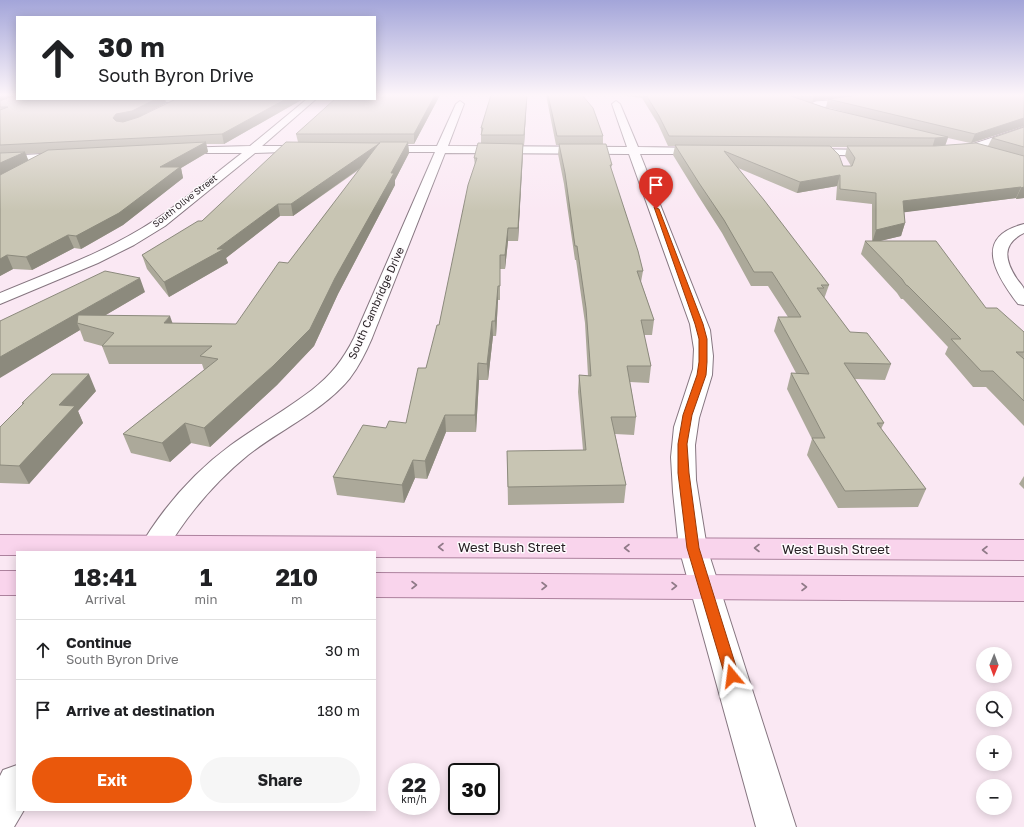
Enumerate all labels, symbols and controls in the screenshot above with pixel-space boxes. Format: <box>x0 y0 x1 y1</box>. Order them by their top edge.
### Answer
text: 30 m <box>98 30 165 63</box>
icon: ahead <box>32 32 84 84</box>
text: South Byron Drive <box>98 64 254 86</box>
pin <box>639 168 673 209</box>
street label: South Olive Street <box>150 172 219 229</box>
icon: arrive <box>645 174 667 196</box>
street label: South Cambridge Drive <box>345 245 406 361</box>
street label: West Bush Street <box>458 539 566 555</box>
street label: West Bush Street <box>782 541 890 557</box>
one-way arrow <box>438 543 444 551</box>
one-way arrow <box>624 544 630 552</box>
one-way arrow <box>754 544 760 552</box>
one-way arrow <box>982 546 988 554</box>
text: 18:41 <box>74 562 137 591</box>
text: 1 <box>200 562 212 591</box>
text: 210 <box>275 562 318 591</box>
one-way arrow <box>411 581 417 589</box>
one-way arrow <box>541 582 547 590</box>
one-way arrow <box>671 582 677 590</box>
one-way arrow <box>801 583 807 591</box>
text: Arrival <box>85 591 126 607</box>
text: min <box>195 591 218 607</box>
text: m <box>291 591 303 607</box>
text: Continue <box>66 633 132 651</box>
icon: ahead <box>32 639 54 661</box>
text: 30 m <box>325 641 360 659</box>
north arrow <box>976 647 1012 683</box>
map controls <box>976 647 1012 815</box>
text: South Byron Drive <box>66 651 179 667</box>
position arrow <box>711 655 753 697</box>
button: search <box>976 691 1012 727</box>
icon: arrive <box>32 699 54 721</box>
text: Arrive at destination <box>66 701 215 719</box>
text: 180 m <box>317 701 360 719</box>
button: + <box>976 735 1012 771</box>
button: Exit <box>32 757 192 803</box>
button: Share <box>200 757 360 803</box>
speed limit sign: 30 <box>448 763 500 815</box>
text: 22 <box>402 772 426 796</box>
button: − <box>976 779 1012 815</box>
text: km/h <box>401 793 427 805</box>

